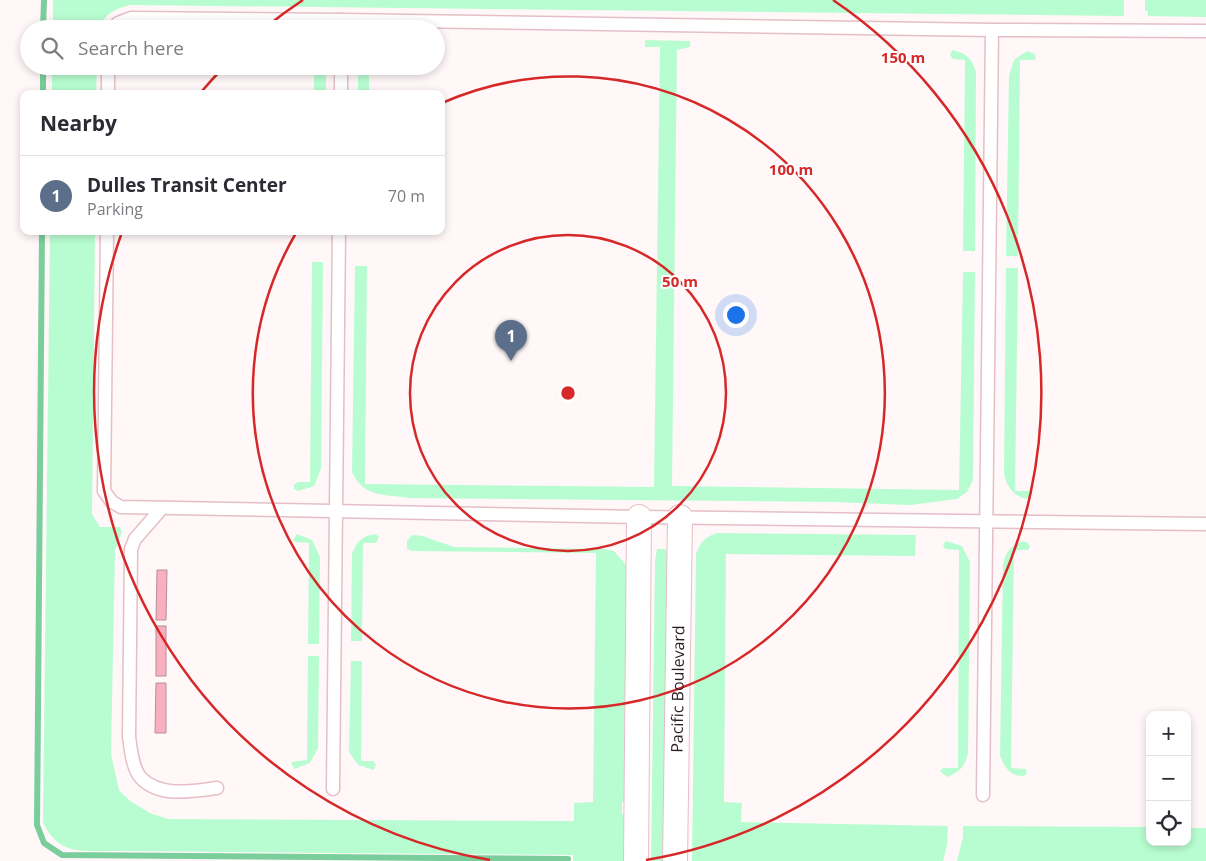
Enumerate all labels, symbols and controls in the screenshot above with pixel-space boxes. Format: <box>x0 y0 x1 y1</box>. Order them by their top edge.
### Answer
search box <box>20 20 445 75</box>
icon: search <box>38 34 66 62</box>
text: Search here <box>78 35 184 61</box>
text: 150 m <box>881 47 925 67</box>
text: Nearby <box>40 109 117 137</box>
text: 100 m <box>769 159 813 179</box>
text: Dulles Transit Center <box>87 172 287 198</box>
text: 1 <box>51 185 61 207</box>
text: 70 m <box>388 185 425 207</box>
text: Parking <box>87 198 143 220</box>
text: 50 m <box>662 271 698 291</box>
your location <box>723 302 749 328</box>
pin: 1 <box>495 320 527 361</box>
centre of rings <box>559 384 577 402</box>
street label: Pacific Boulevard <box>666 625 689 753</box>
map controls <box>1146 711 1191 846</box>
button: + <box>1146 711 1191 756</box>
button: − <box>1146 756 1191 801</box>
button: locate <box>1146 801 1191 846</box>

